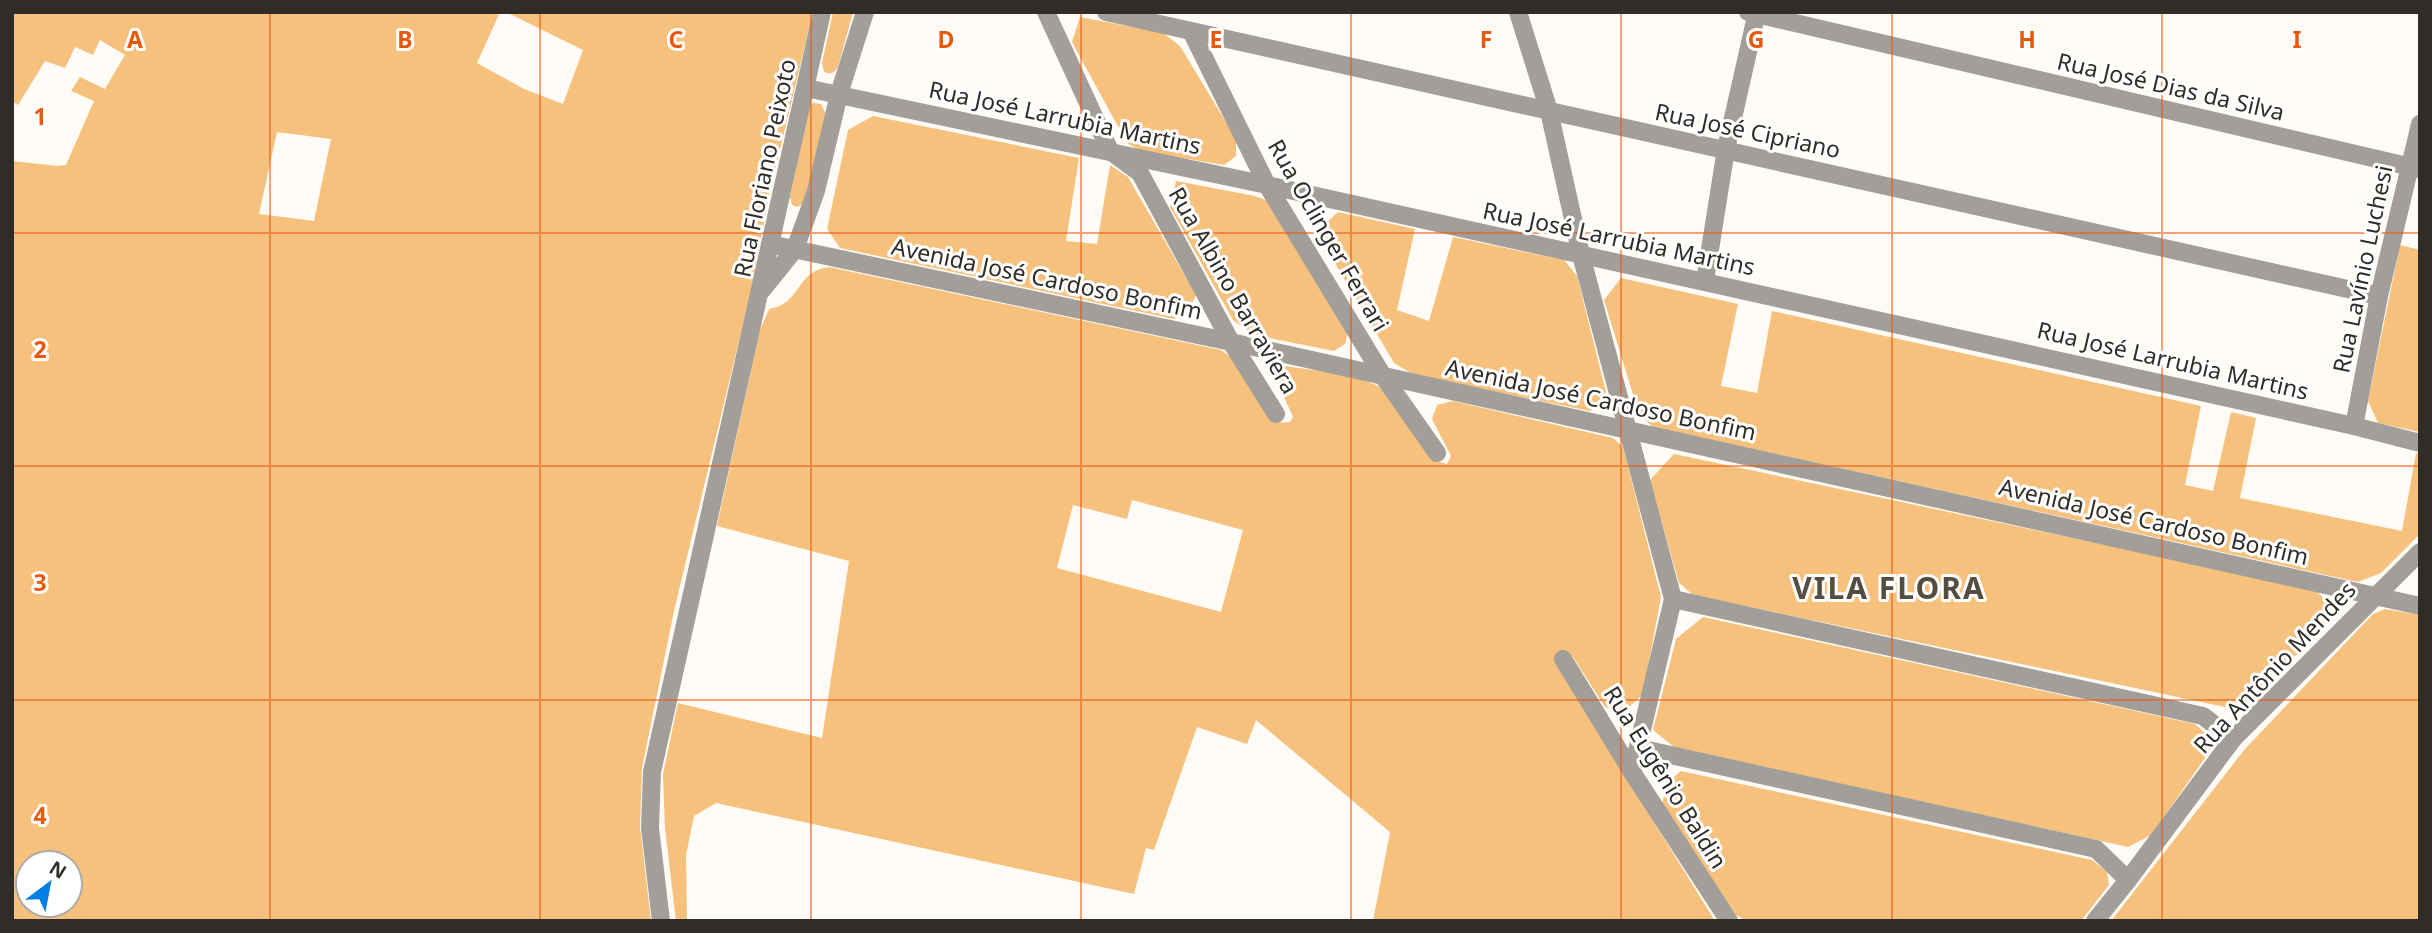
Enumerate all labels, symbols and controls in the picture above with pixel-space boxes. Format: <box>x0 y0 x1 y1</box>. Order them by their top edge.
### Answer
text: A <box>127 23 143 55</box>
text: B <box>397 23 413 55</box>
text: C <box>669 23 684 55</box>
text: D <box>938 23 954 55</box>
text: E <box>1210 23 1222 55</box>
text: F <box>1480 23 1492 55</box>
text: G <box>1748 23 1764 55</box>
text: H <box>2018 23 2036 55</box>
text: I <box>2293 23 2302 55</box>
street label: Rua José Dias da Silva <box>2054 44 2288 128</box>
street label: Rua Floriano Peixoto <box>725 56 803 280</box>
street label: Rua José Larrubia Martins <box>926 73 1204 161</box>
street label: Rua José Cipriano <box>1652 95 1844 165</box>
text: 1 <box>33 100 47 132</box>
street label: Rua Oclinger Ferrari <box>1261 133 1397 337</box>
street label: Rua Lavínio Luchesi <box>2324 162 2400 376</box>
street label: Rua Albino Barraviera <box>1162 181 1306 399</box>
street label: Rua José Larrubia Martins <box>1480 194 1758 282</box>
street label: Avenida José Cardoso Bonfim <box>889 229 1205 327</box>
street label: Rua José Larrubia Martins <box>2034 313 2312 407</box>
text: 2 <box>33 333 47 365</box>
street label: Avenida José Cardoso Bonfim <box>1443 350 1759 448</box>
street label: Avenida José Cardoso Bonfim <box>1996 470 2312 572</box>
text: 3 <box>33 566 47 598</box>
district label: VILA FLORA <box>1792 567 1986 608</box>
street label: Rua Antônio Mendes <box>2186 574 2362 760</box>
street label: Rua Eugênio Baldin <box>1597 680 1735 874</box>
text: 4 <box>33 799 47 831</box>
north arrow <box>14 849 84 919</box>
text: N <box>45 854 71 885</box>

